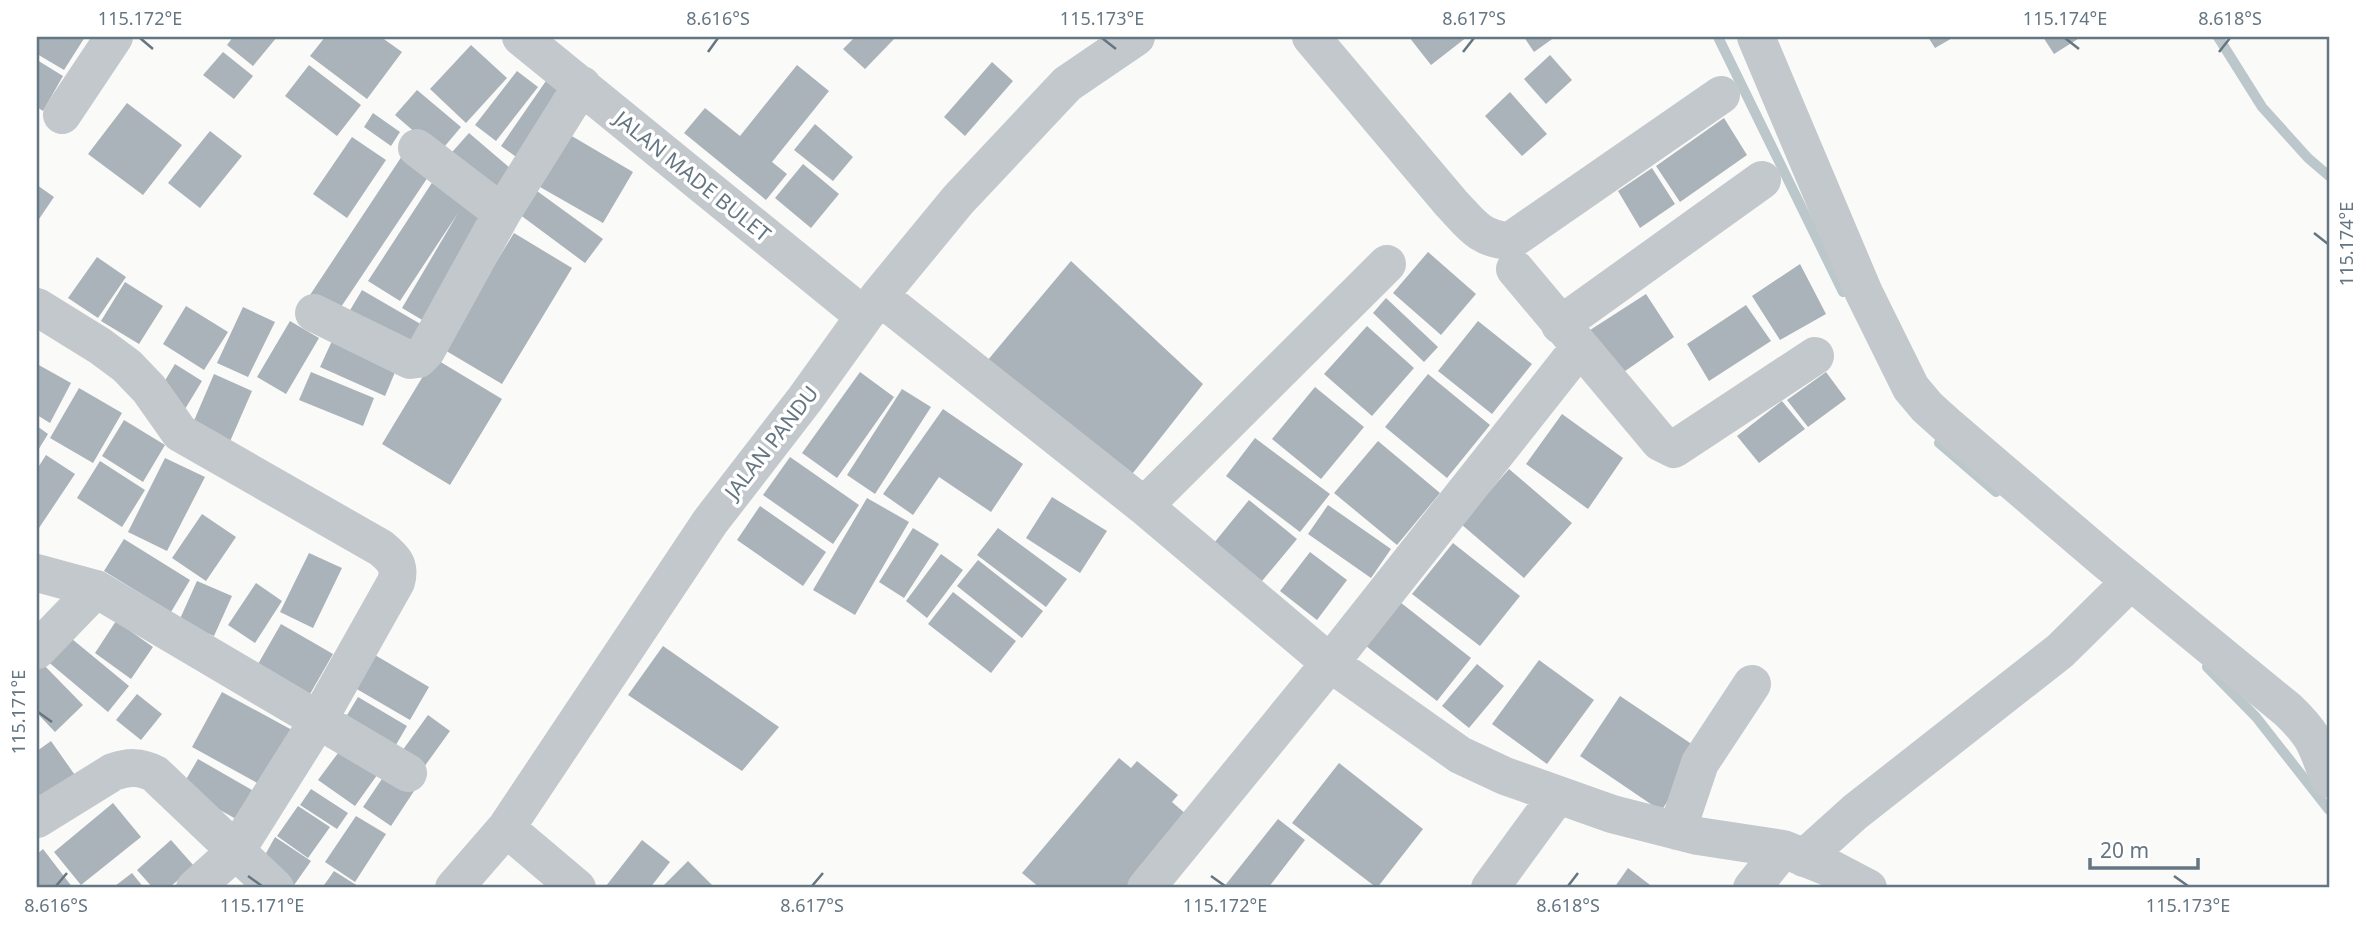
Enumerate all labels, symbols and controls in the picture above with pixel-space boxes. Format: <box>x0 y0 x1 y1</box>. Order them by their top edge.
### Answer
text: 115.172°E <box>98 6 182 30</box>
text: 8.616°S <box>686 6 750 30</box>
text: 115.173°E <box>1060 6 1144 30</box>
text: 8.617°S <box>1442 6 1506 30</box>
text: 115.174°E <box>2023 6 2107 30</box>
text: 8.618°S <box>2198 6 2262 30</box>
street label: JALAN MADE BULET <box>608 103 777 248</box>
text: 115.174°E <box>2334 202 2358 286</box>
street label: JALAN PANDU <box>717 380 824 506</box>
text: 115.171°E <box>6 670 30 754</box>
scale bar <box>2090 827 2198 871</box>
text: 20 m <box>2100 836 2149 864</box>
text: 8.616°S <box>24 893 88 917</box>
text: 115.171°E <box>220 893 304 917</box>
text: 8.617°S <box>780 893 844 917</box>
text: 115.172°E <box>1183 893 1267 917</box>
text: 8.618°S <box>1536 893 1600 917</box>
text: 115.173°E <box>2146 893 2230 917</box>

